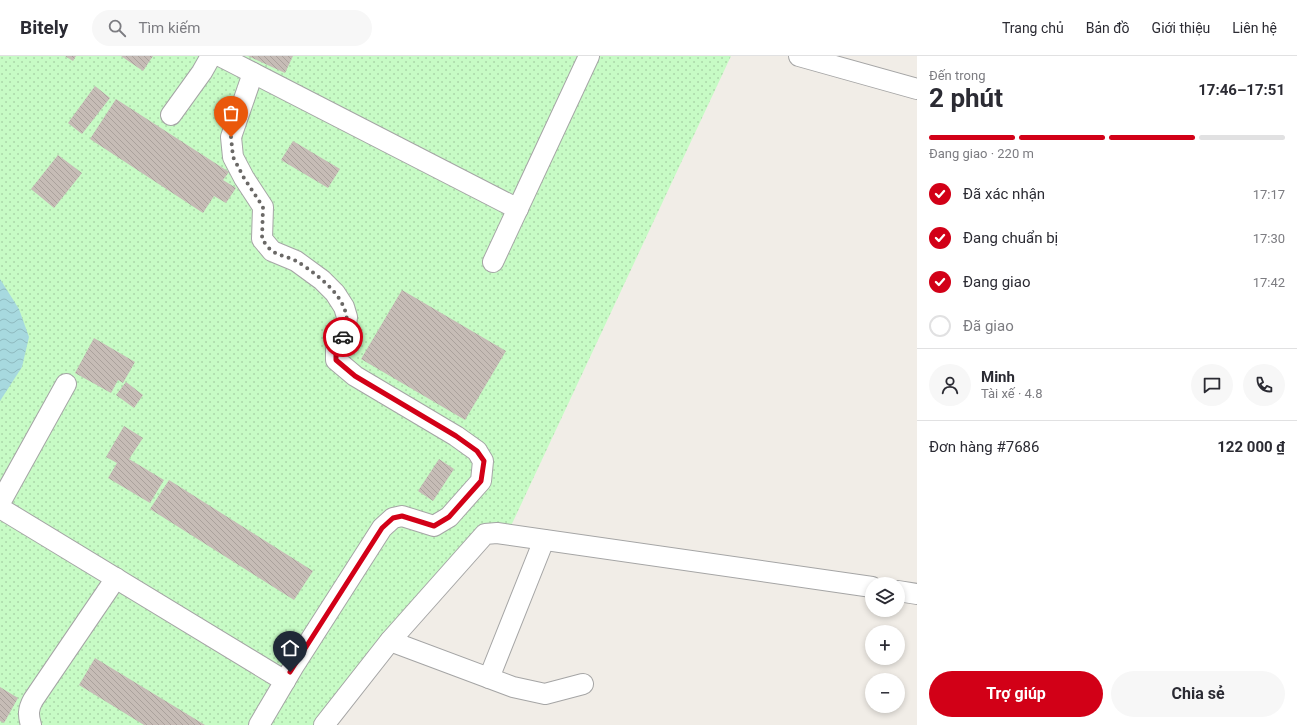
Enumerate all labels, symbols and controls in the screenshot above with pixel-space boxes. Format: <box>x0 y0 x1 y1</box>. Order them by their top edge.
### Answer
search box <box>92 10 372 46</box>
text: Bitely <box>20 16 68 39</box>
icon: search <box>106 17 128 39</box>
text: Tìm kiếm <box>138 19 200 37</box>
text: Trang chủ <box>1002 20 1064 36</box>
text: Bản đồ <box>1086 20 1130 36</box>
text: Giới thiệu <box>1152 20 1210 36</box>
text: Liên hệ <box>1232 20 1277 36</box>
text: Đến trong <box>929 68 985 83</box>
text: 17:46–17:51 <box>1198 81 1285 99</box>
text: 2 phút <box>929 83 1003 113</box>
pin <box>214 96 248 137</box>
icon: bag <box>220 102 242 124</box>
text: Đang giao · 220 m <box>929 146 1034 161</box>
icon: check <box>929 183 951 205</box>
text: Đã xác nhận <box>963 185 1045 203</box>
text: 17:17 <box>1253 187 1285 202</box>
icon: check <box>929 227 951 249</box>
text: Đang chuẩn bị <box>963 229 1058 247</box>
text: 17:30 <box>1253 231 1285 246</box>
icon: check <box>929 271 951 293</box>
text: Đang giao <box>963 273 1030 291</box>
text: 17:42 <box>1253 275 1285 290</box>
courier <box>323 317 363 357</box>
text: Đã giao <box>963 317 1014 335</box>
icon: car <box>332 326 354 348</box>
button: person <box>929 364 971 406</box>
button: chat <box>1191 364 1233 406</box>
button: phone <box>1243 364 1285 406</box>
text: Minh <box>981 368 1015 386</box>
text: Tài xế · 4.8 <box>981 386 1043 401</box>
text: Đơn hàng #7686 <box>929 438 1039 456</box>
text: 122 000 ₫ <box>1217 438 1285 456</box>
map controls <box>865 577 905 713</box>
button: layers <box>865 577 905 617</box>
button: + <box>865 625 905 665</box>
pin <box>273 631 307 672</box>
icon: home <box>279 637 301 659</box>
button: Trợ giúp <box>929 671 1103 717</box>
button: Chia sẻ <box>1111 671 1285 717</box>
button: − <box>865 673 905 713</box>

